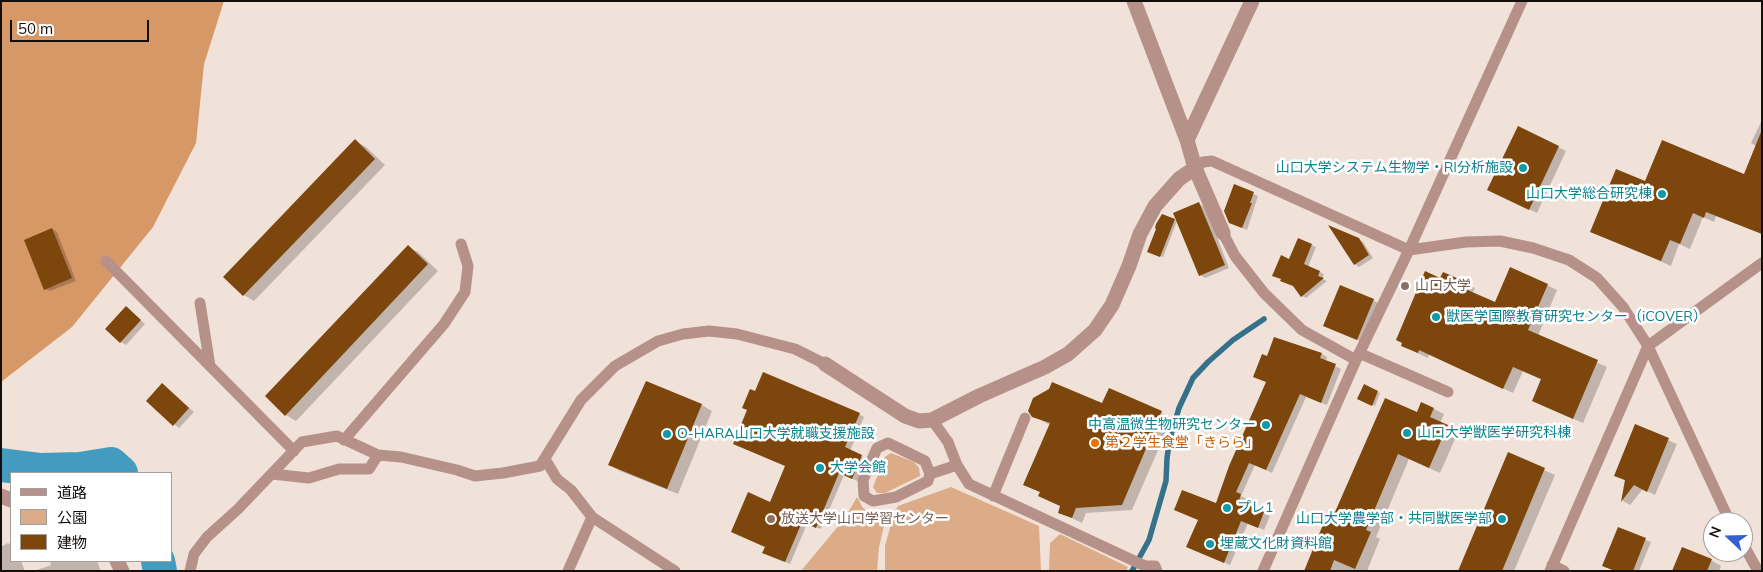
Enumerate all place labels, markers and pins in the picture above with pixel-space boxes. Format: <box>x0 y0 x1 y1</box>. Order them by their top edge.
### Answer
place label: 山口大学システム生物学・RI分析施設 <box>1276 160 1513 176</box>
marker: 山口大学システム生物学・RI分析施設 <box>1517 162 1529 174</box>
place label: 山口大学総合研究棟 <box>1526 186 1652 202</box>
marker: 山口大学総合研究棟 <box>1656 188 1668 200</box>
place label: 山口大学 <box>1415 278 1471 294</box>
marker: 山口大学 <box>1399 280 1411 292</box>
place label: 獣医学国際教育研究センター（iCOVER） <box>1446 309 1707 325</box>
marker: 獣医学国際教育研究センター（iCOVER） <box>1430 311 1442 323</box>
place label: 中高温微生物研究センター <box>1088 417 1256 433</box>
marker: 中高温微生物研究センター <box>1260 419 1272 431</box>
place label: 山口大学獣医学研究科棟 <box>1417 425 1571 441</box>
place label: O-HARA山口大学就職支援施設 <box>677 426 875 442</box>
marker: 山口大学獣医学研究科棟 <box>1401 427 1413 439</box>
marker: O-HARA山口大学就職支援施設 <box>661 428 673 440</box>
place label: 第２学生食堂「きらら」 <box>1105 435 1259 451</box>
marker: 第２学生食堂「きらら」 <box>1089 437 1101 449</box>
place label: 大学会館 <box>830 460 886 476</box>
marker: 大学会館 <box>814 462 826 474</box>
place label: プレ1 <box>1237 500 1273 516</box>
marker: プレ1 <box>1221 502 1233 514</box>
place label: 放送大学山口学習センター <box>781 511 949 527</box>
place label: 山口大学農学部・共同獣医学部 <box>1296 511 1492 527</box>
marker: 放送大学山口学習センター <box>765 513 777 525</box>
marker: 山口大学農学部・共同獣医学部 <box>1496 513 1508 525</box>
place label: 埋蔵文化財資料館 <box>1220 536 1332 552</box>
marker: 埋蔵文化財資料館 <box>1204 538 1216 550</box>

